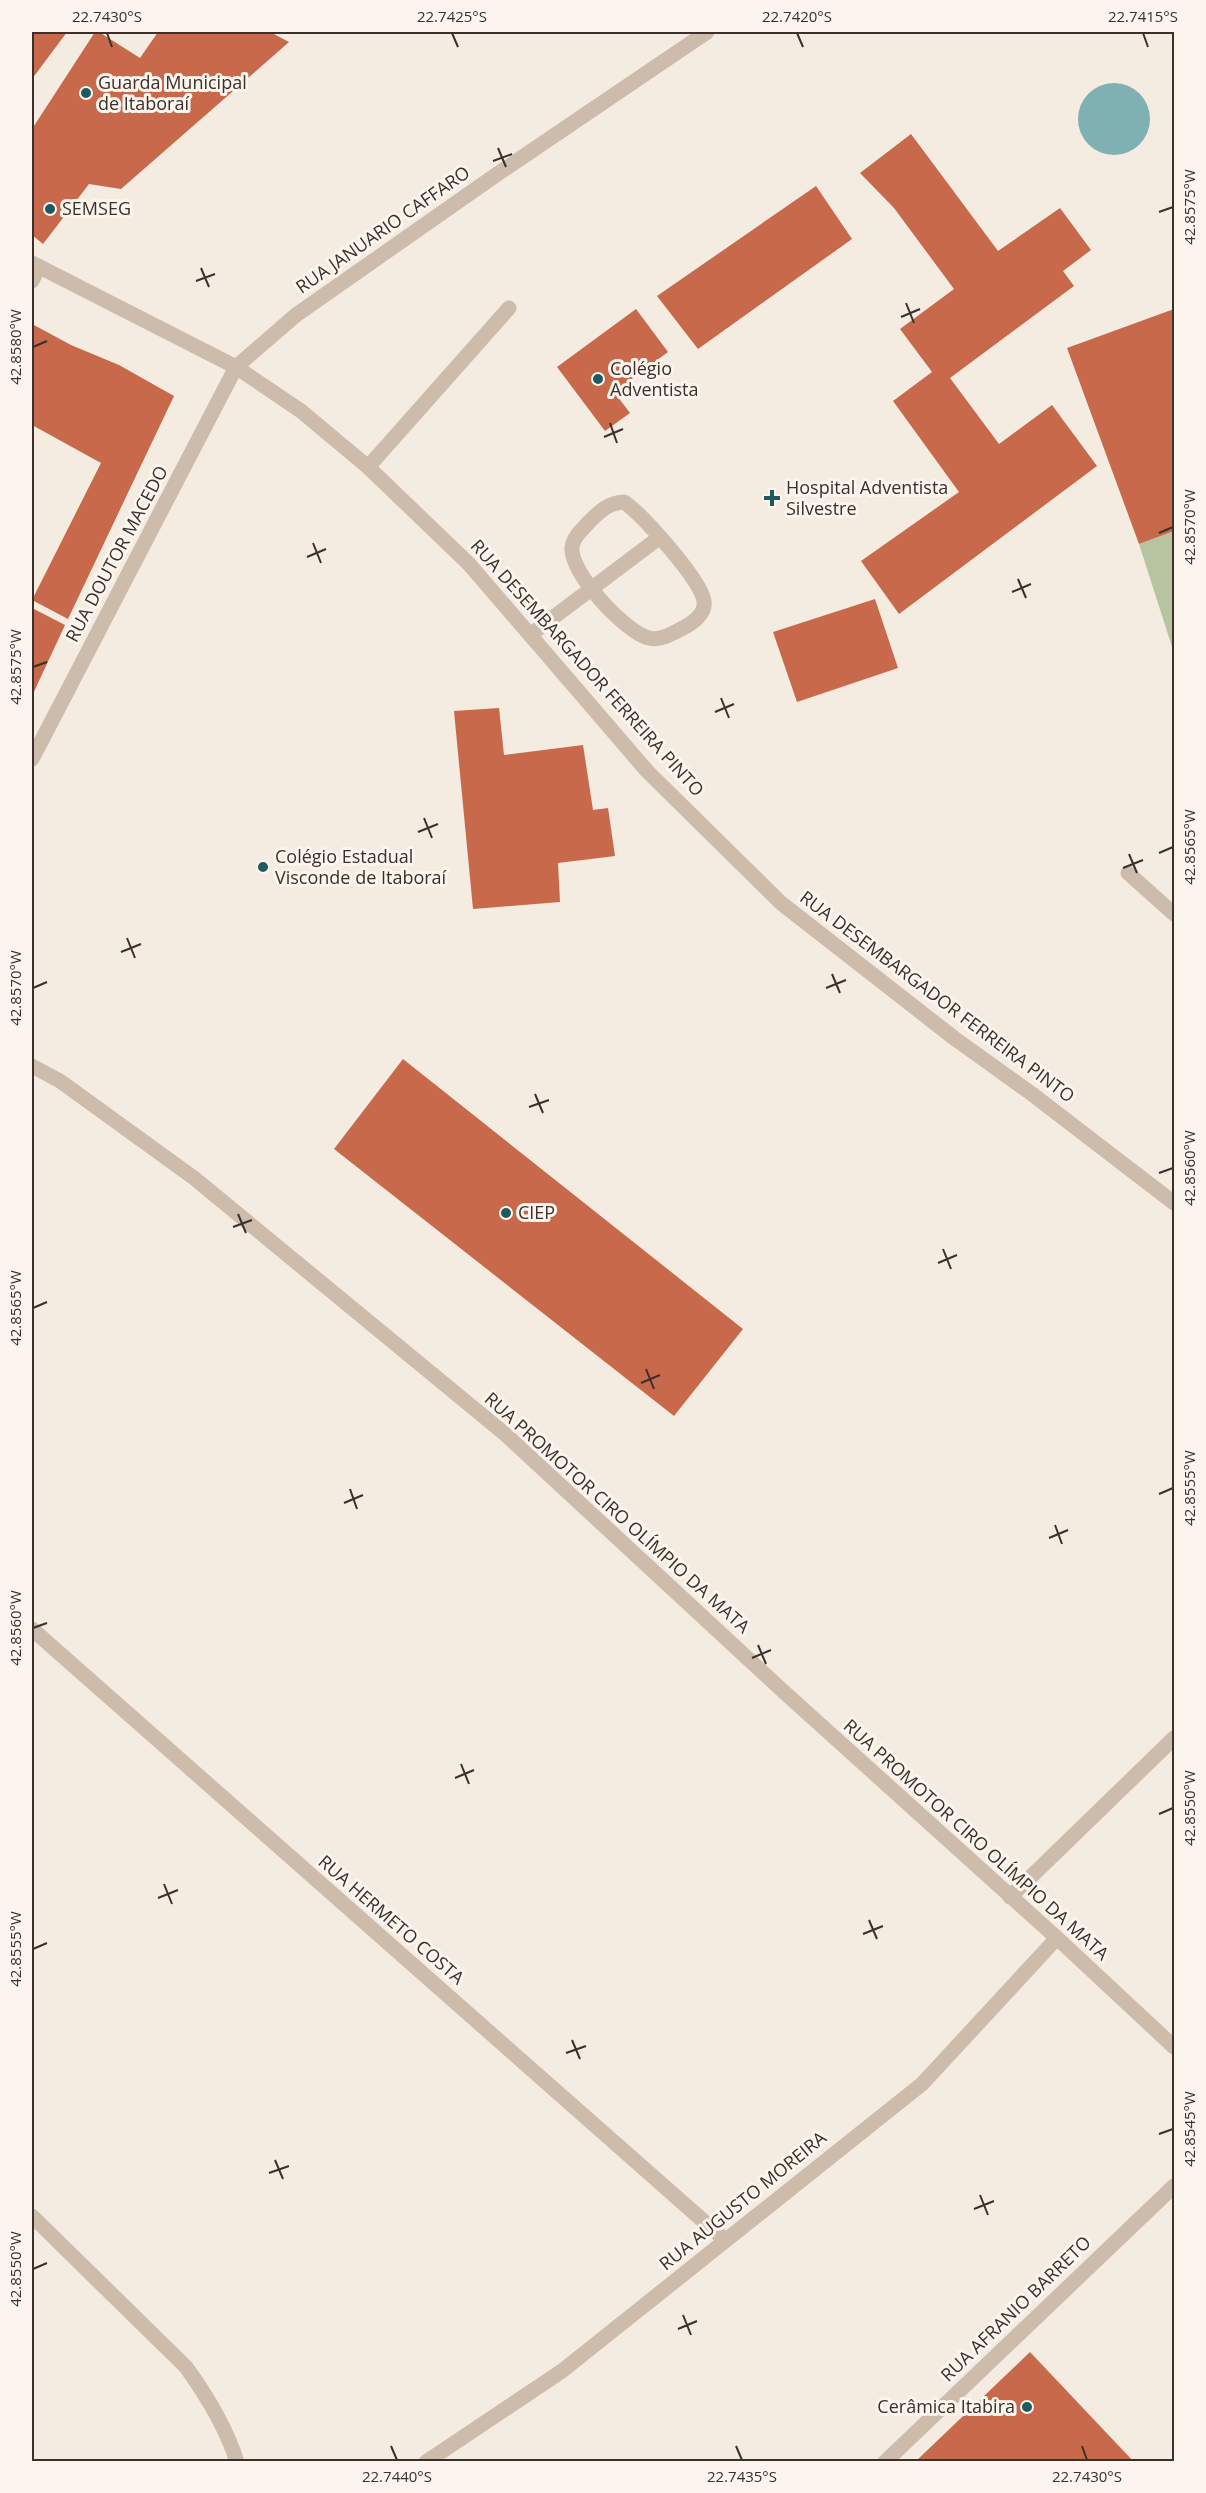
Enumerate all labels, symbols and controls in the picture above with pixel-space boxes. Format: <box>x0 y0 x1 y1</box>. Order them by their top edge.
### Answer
text: 22.7430°S <box>72 6 142 26</box>
text: 22.7425°S <box>417 6 487 26</box>
text: 22.7420°S <box>762 6 832 26</box>
text: 22.7415°S <box>1108 6 1178 26</box>
place label: Guarda Municipal de Itaboraí <box>98 70 247 115</box>
marker: Guarda Municipal de Itaboraí <box>79 86 93 100</box>
street label: RUA JANUARIO CAFFARO <box>291 160 474 298</box>
text: 42.8575°W <box>1179 169 1199 245</box>
place label: SEMSEG <box>62 196 131 220</box>
marker: SEMSEG <box>43 202 57 216</box>
text: 42.8580°W <box>5 309 25 385</box>
place label: Colégio Adventista <box>610 356 699 401</box>
marker: Colégio Adventista <box>591 372 605 386</box>
street label: RUA DOUTOR MACEDO <box>59 461 173 646</box>
place label: Hospital Adventista Silvestre <box>786 475 948 520</box>
marker: Hospital Adventista Silvestre <box>763 489 781 507</box>
text: 42.8570°W <box>1179 489 1199 565</box>
street label: RUA DESEMBARGADOR FERREIRA PINTO <box>466 534 710 801</box>
text: 42.8575°W <box>5 629 25 705</box>
text: 42.8565°W <box>1179 809 1199 885</box>
place label: Colégio Estadual Visconde de Itaboraí <box>275 844 447 889</box>
marker: Colégio Estadual Visconde de Itaboraí <box>256 860 270 874</box>
street label: RUA DESEMBARGADOR FERREIRA PINTO <box>795 885 1080 1107</box>
text: 42.8570°W <box>5 950 25 1026</box>
text: 42.8560°W <box>1179 1130 1199 1206</box>
place label: CIEP <box>518 1200 555 1224</box>
marker: CIEP <box>499 1206 513 1220</box>
text: 42.8565°W <box>5 1270 25 1346</box>
street label: RUA PROMOTOR CIRO OLÍMPIO DA MATA <box>480 1386 756 1638</box>
text: 42.8555°W <box>1179 1450 1199 1526</box>
text: 42.8560°W <box>5 1590 25 1666</box>
street label: RUA PROMOTOR CIRO OLÍMPIO DA MATA <box>839 1713 1115 1965</box>
text: 42.8550°W <box>1179 1770 1199 1846</box>
street label: RUA HERMETO COSTA <box>314 1849 470 1990</box>
text: 42.8555°W <box>5 1911 25 1987</box>
text: 42.8545°W <box>1179 2091 1199 2167</box>
street label: RUA AUGUSTO MOREIRA <box>654 2125 831 2275</box>
street label: RUA AFRANIO BARRETO <box>935 2230 1096 2386</box>
text: 42.8550°W <box>5 2231 25 2307</box>
place label: Cerâmica Itabira <box>877 2394 1015 2418</box>
marker: Cerâmica Itabira <box>1020 2400 1034 2414</box>
text: 22.7440°S <box>362 2466 432 2486</box>
text: 22.7435°S <box>707 2466 777 2486</box>
text: 22.7430°S <box>1052 2466 1122 2486</box>

